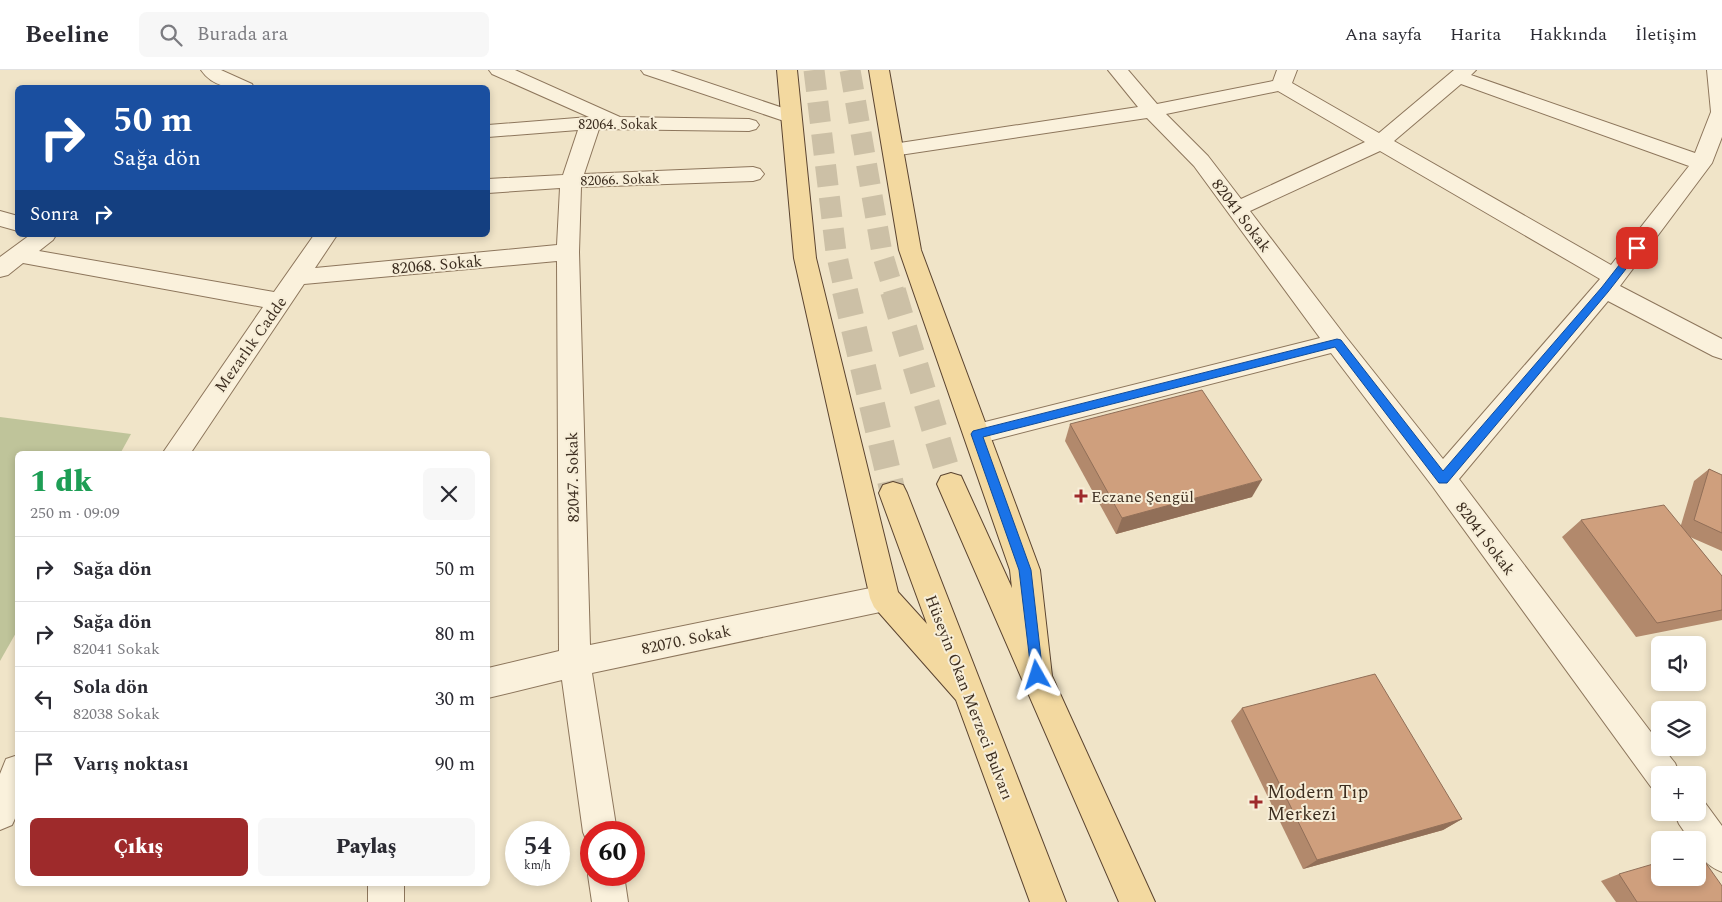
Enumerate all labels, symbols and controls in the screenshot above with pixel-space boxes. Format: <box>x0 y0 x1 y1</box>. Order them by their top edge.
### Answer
search box <box>139 12 489 57</box>
text: Beeline <box>25 17 109 53</box>
text: Burada ara <box>197 20 288 49</box>
icon: search <box>157 21 185 49</box>
text: Ana sayfa <box>1345 21 1422 48</box>
text: Harita <box>1450 21 1501 48</box>
text: Hakkında <box>1529 21 1607 48</box>
text: İletişim <box>1635 21 1697 48</box>
text: 50 m <box>113 94 193 147</box>
icon: right <box>30 105 95 170</box>
street label: 82064. Sokak <box>578 114 658 135</box>
text: Sağa dön <box>113 142 201 175</box>
street label: 82066. Sokak <box>580 168 660 191</box>
street label: 82041 Sokak <box>1205 174 1277 258</box>
text: Sonra <box>30 200 79 229</box>
icon: right <box>89 200 117 228</box>
pin <box>1616 227 1658 269</box>
icon: arrive <box>1623 234 1651 262</box>
street label: 82068. Sokak <box>391 249 483 281</box>
street label: Mezarlık Cadde <box>209 292 293 398</box>
street label: 82047. Sokak <box>560 431 586 523</box>
text: 1 dk <box>30 459 92 505</box>
button: close <box>423 468 475 520</box>
place label: Eczane Şengül <box>1091 485 1194 509</box>
marker: Eczane Şengül <box>1075 490 1087 502</box>
street label: 82041 Sokak <box>1449 497 1521 581</box>
text: 250 m · 09:09 <box>30 501 120 525</box>
icon: right <box>30 555 58 583</box>
text: Sağa dön <box>73 555 152 584</box>
text: 50 m <box>435 555 475 584</box>
street label: Hüseyin Okan Merzeci Bulvarı <box>919 591 1019 803</box>
text: Sağa dön <box>73 608 152 637</box>
street label: 82070. Sokak <box>639 619 733 661</box>
icon: right <box>30 620 58 648</box>
text: 80 m <box>435 620 475 649</box>
map controls <box>1651 636 1706 886</box>
button: sound <box>1651 636 1706 691</box>
text: 82041 Sokak <box>73 637 160 661</box>
position arrow <box>1010 648 1062 700</box>
text: Sola dön <box>73 673 148 702</box>
icon: left <box>30 685 58 713</box>
text: 30 m <box>435 685 475 714</box>
button: layers <box>1651 701 1706 756</box>
text: 82038 Sokak <box>73 702 160 726</box>
icon: arrive <box>30 750 58 778</box>
text: Varış noktası <box>73 750 189 779</box>
text: 90 m <box>435 750 475 779</box>
button: + <box>1651 766 1706 821</box>
place label: Modern Tıp Merkezi <box>1267 778 1368 829</box>
marker: Modern Tıp Merkezi <box>1249 795 1263 809</box>
button: Çıkış <box>30 818 248 876</box>
button: Paylaş <box>258 818 475 876</box>
speed limit sign: 60 <box>580 821 645 886</box>
text: 54 <box>523 828 552 866</box>
button: − <box>1651 831 1706 886</box>
text: km/h <box>524 856 551 875</box>

